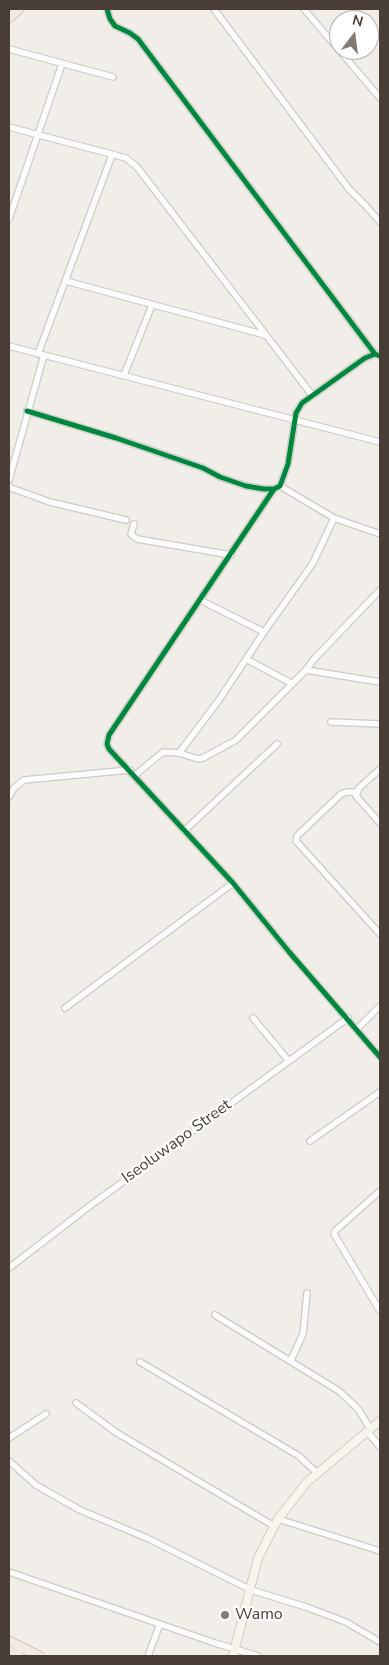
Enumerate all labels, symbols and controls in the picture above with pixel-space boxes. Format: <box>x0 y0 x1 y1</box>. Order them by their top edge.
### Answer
north arrow <box>329 10 379 60</box>
text: N <box>350 10 365 32</box>
street label: Iseoluwapo Street <box>118 1096 236 1188</box>
place label: Wamo <box>235 1605 283 1625</box>
marker: Wamo <box>219 1609 231 1621</box>

